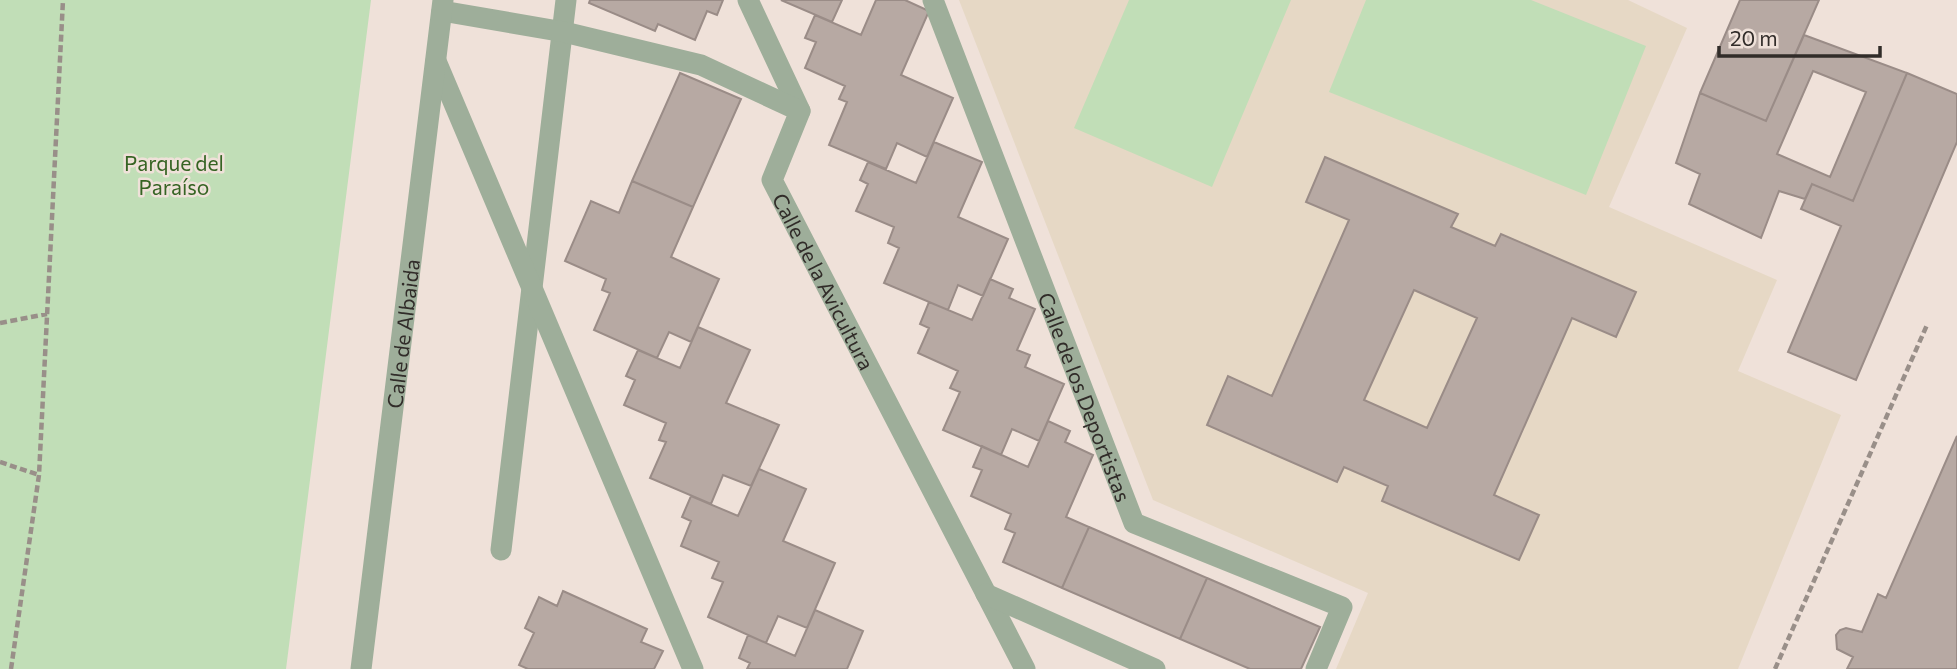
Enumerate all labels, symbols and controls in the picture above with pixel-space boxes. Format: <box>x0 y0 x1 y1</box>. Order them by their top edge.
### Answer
scale bar <box>1719 14 1880 58</box>
text: 20 m <box>1730 25 1778 50</box>
park label: Parque del Paraíso <box>124 150 224 199</box>
street label: Calle de la Avicultura <box>768 188 880 374</box>
street label: Calle de Albaida <box>381 257 424 410</box>
street label: Calle de los Deportistas <box>1034 288 1137 505</box>

